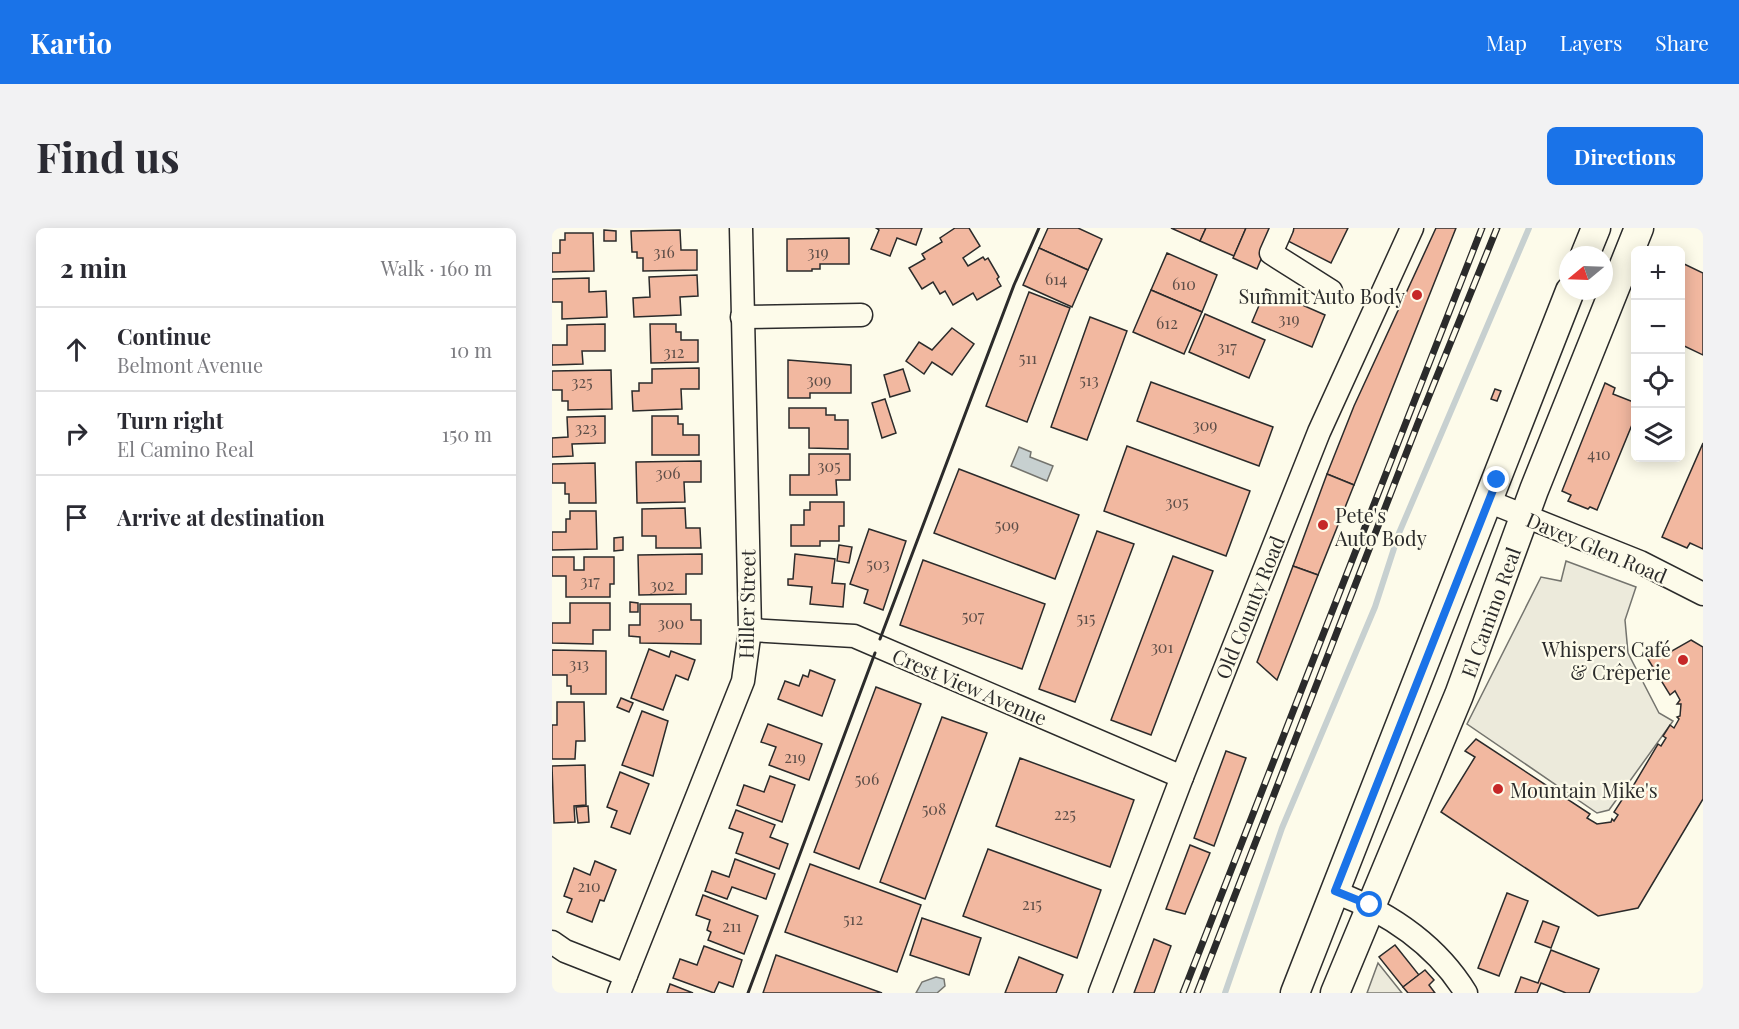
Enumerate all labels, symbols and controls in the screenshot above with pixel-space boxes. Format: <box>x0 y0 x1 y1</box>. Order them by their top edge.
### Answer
text: Kartio <box>30 24 112 61</box>
text: Map <box>1486 28 1527 56</box>
text: Layers <box>1560 28 1622 56</box>
text: Share <box>1655 28 1709 56</box>
button: Directions <box>1547 127 1703 185</box>
text: Find us <box>36 128 180 184</box>
house number: 316 <box>653 241 675 262</box>
house number: 319 <box>807 241 829 262</box>
north arrow <box>1559 246 1613 300</box>
map controls <box>1631 246 1685 462</box>
button: + <box>1631 246 1685 300</box>
text: 2 min <box>60 250 127 285</box>
text: Walk · 160 m <box>381 254 492 281</box>
house number: 614 <box>1045 268 1067 289</box>
house number: 610 <box>1172 273 1196 294</box>
place label: Summit Auto Body <box>1238 282 1405 309</box>
marker: Summit Auto Body <box>1410 288 1424 302</box>
button: − <box>1631 300 1685 354</box>
house number: 319 <box>1278 308 1300 329</box>
house number: 612 <box>1156 312 1178 333</box>
text: Continue <box>117 321 211 351</box>
icon: ahead <box>60 333 93 366</box>
text: 10 m <box>450 336 492 363</box>
house number: 317 <box>1217 336 1237 357</box>
house number: 312 <box>664 341 684 362</box>
house number: 511 <box>1019 347 1037 368</box>
text: Belmont Avenue <box>117 351 263 378</box>
button: locate <box>1631 354 1685 408</box>
house number: 309 <box>807 369 831 390</box>
house number: 513 <box>1079 369 1099 390</box>
house number: 325 <box>571 371 593 392</box>
text: Turn right <box>117 405 223 435</box>
button: layers <box>1631 408 1685 462</box>
house number: 309 <box>1193 414 1217 435</box>
icon: right <box>60 417 93 450</box>
house number: 323 <box>575 417 597 438</box>
text: 150 m <box>442 420 492 447</box>
text: El Camino Real <box>117 435 254 462</box>
house number: 410 <box>1587 443 1611 464</box>
house number: 305 <box>817 455 841 476</box>
house number: 306 <box>655 462 681 483</box>
route end <box>1483 466 1509 492</box>
house number: 305 <box>1165 491 1189 512</box>
icon: arrive <box>60 501 93 534</box>
place label: Pete's Auto Body <box>1334 501 1427 551</box>
text: Arrive at destination <box>117 502 325 532</box>
street label: Davey Glen Road <box>1523 505 1672 589</box>
house number: 509 <box>995 514 1019 535</box>
marker: Pete's Auto Body <box>1316 518 1330 532</box>
street label: Old County Road <box>1208 531 1290 683</box>
street label: El Camino Real <box>1454 543 1526 681</box>
street label: Hiller Street <box>732 548 760 659</box>
house number: 503 <box>866 553 890 574</box>
house number: 317 <box>580 570 600 591</box>
house number: 302 <box>650 574 674 595</box>
house number: 507 <box>962 605 985 626</box>
house number: 515 <box>1076 607 1096 628</box>
house number: 300 <box>658 612 684 633</box>
place label: Whispers Café & Crêperie <box>1541 635 1671 685</box>
house number: 301 <box>1151 636 1173 657</box>
street label: Crest View Avenue <box>889 641 1051 731</box>
house number: 313 <box>569 653 589 674</box>
marker: Whispers Café & Crêperie <box>1676 653 1690 667</box>
house number: 219 <box>784 746 806 767</box>
house number: 506 <box>855 768 879 789</box>
place label: Mountain Mike's <box>1510 776 1658 803</box>
marker: Mountain Mike's <box>1491 782 1505 796</box>
house number: 508 <box>922 798 946 819</box>
house number: 225 <box>1054 803 1076 824</box>
house number: 210 <box>577 875 601 896</box>
route start <box>1356 891 1382 917</box>
house number: 215 <box>1022 893 1042 914</box>
house number: 512 <box>843 908 863 929</box>
house number: 211 <box>722 915 742 936</box>

